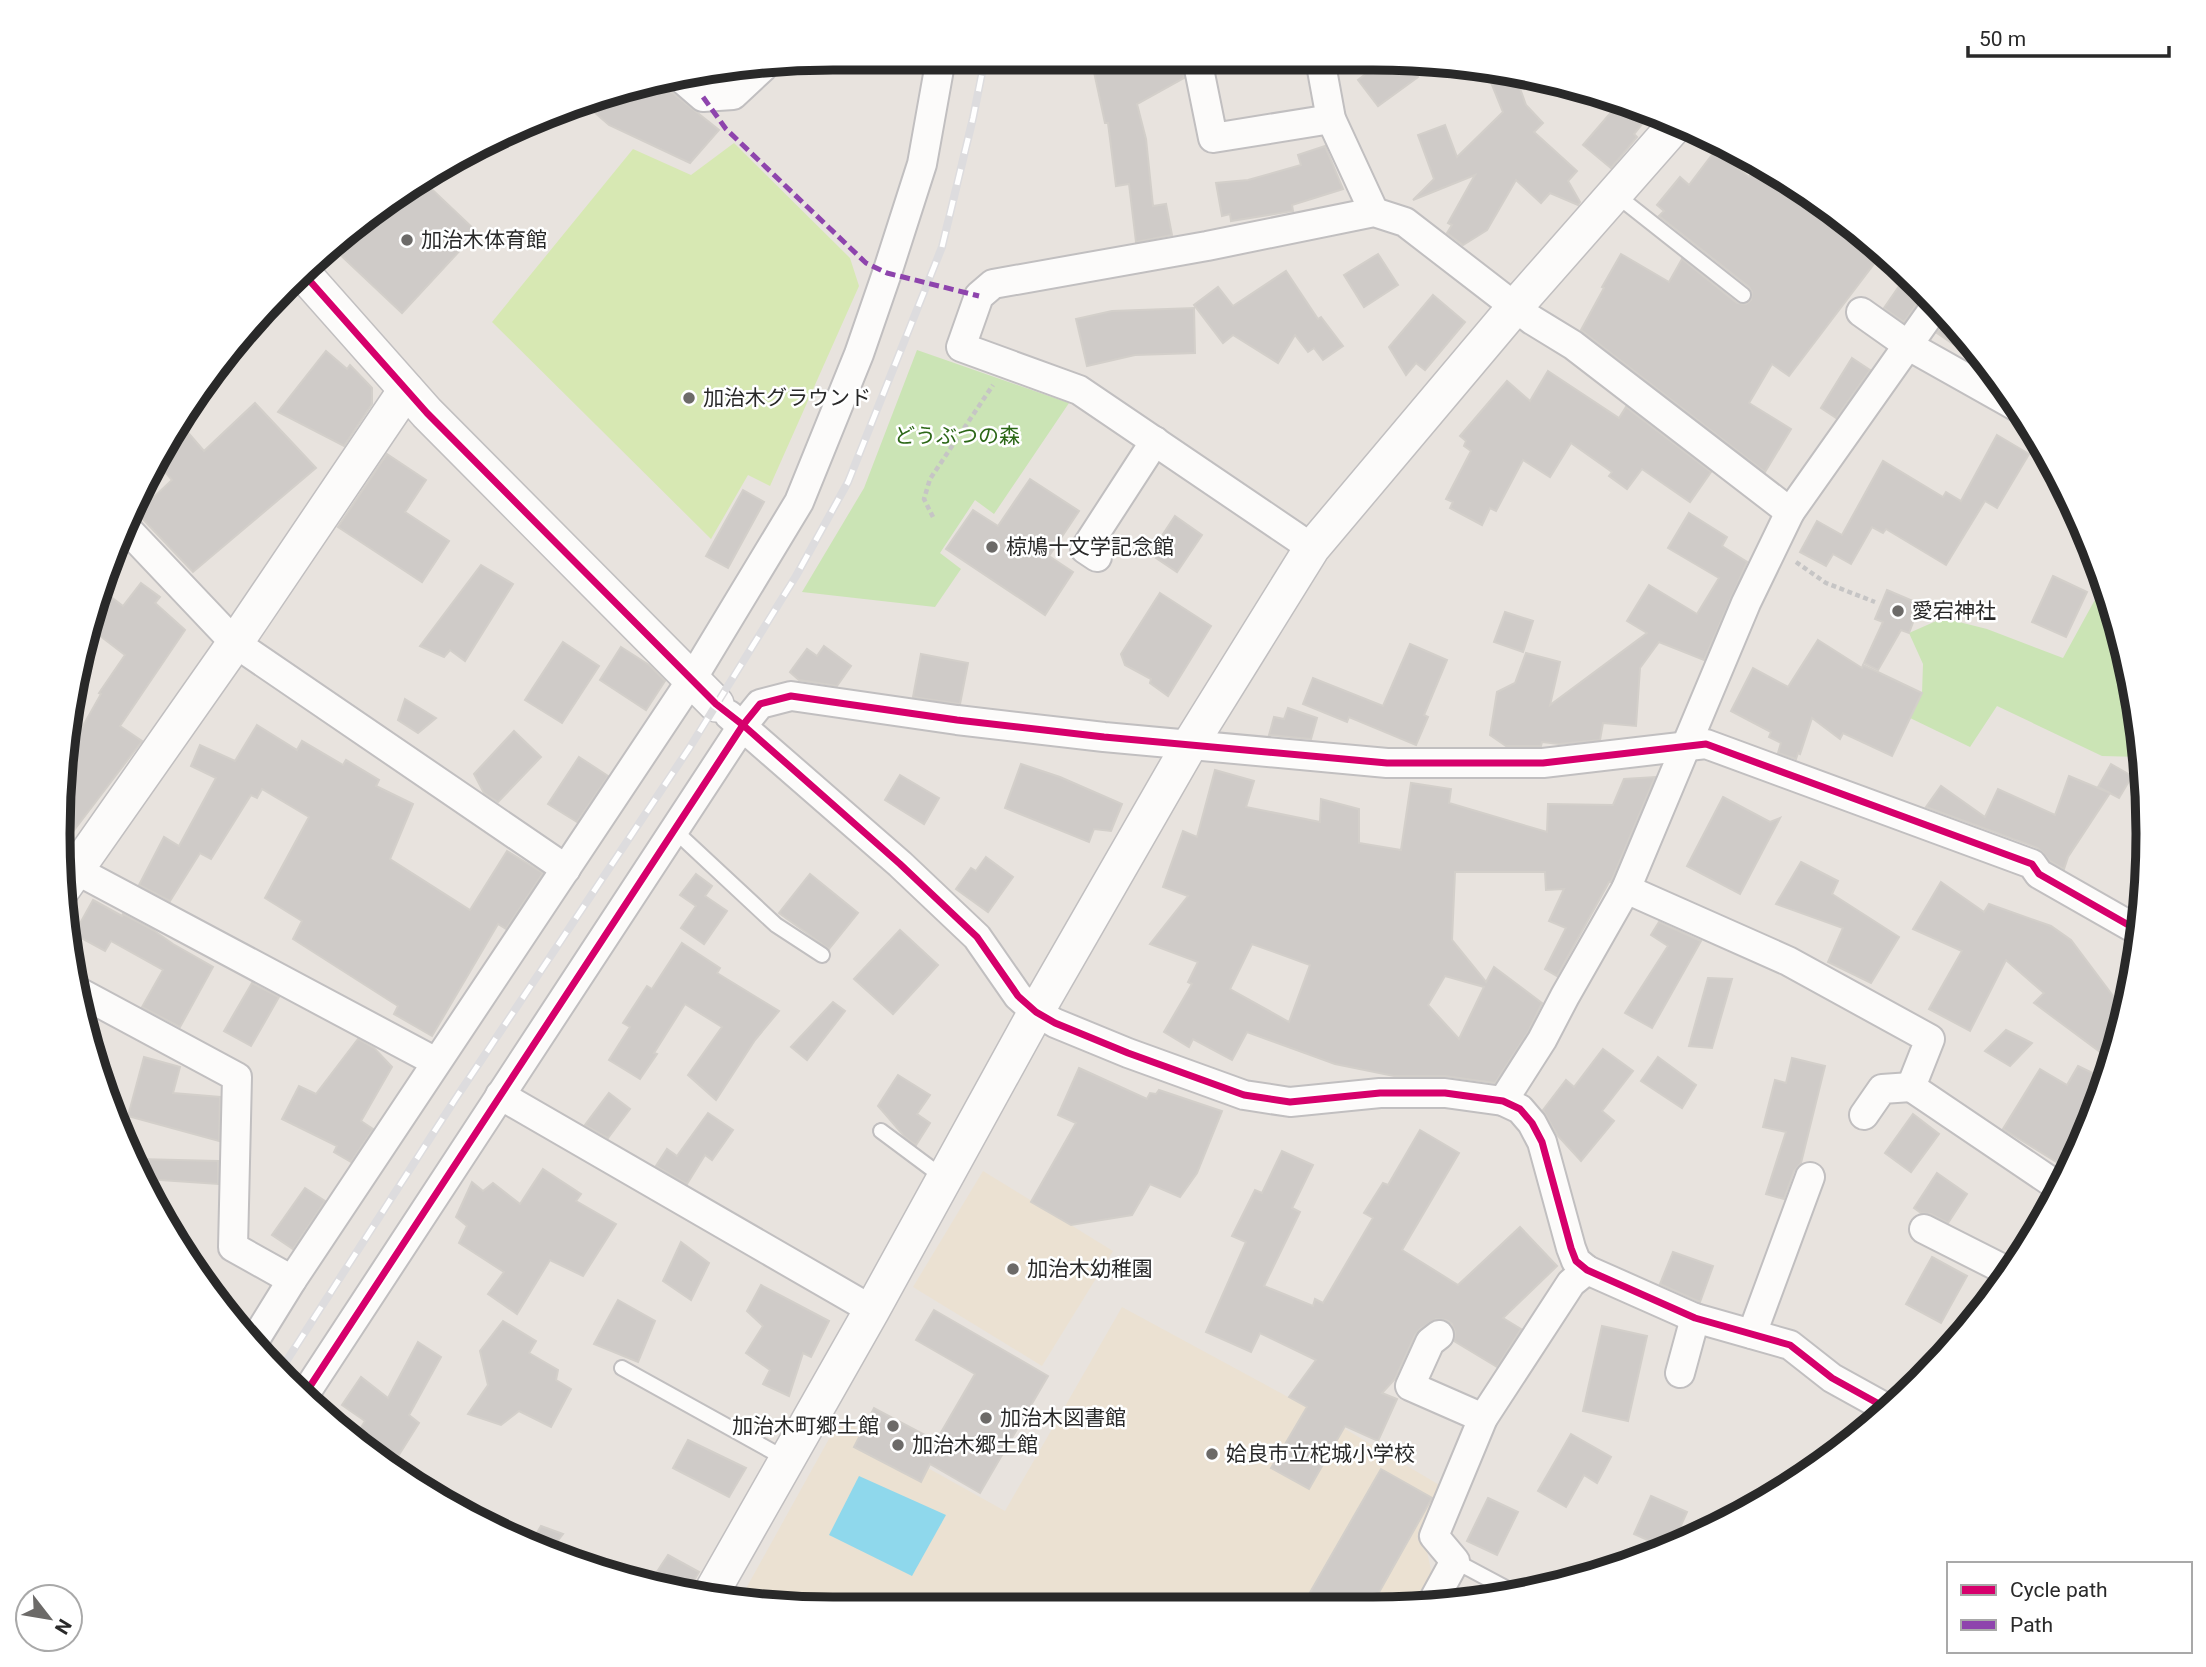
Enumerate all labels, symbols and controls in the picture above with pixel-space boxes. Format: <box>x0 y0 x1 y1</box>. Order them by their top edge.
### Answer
scale bar <box>1968 14 2169 58</box>
text: 50 m <box>1979 27 2026 51</box>
place label: 加治木体育館 <box>421 228 547 252</box>
marker: 加治木体育館 <box>399 232 415 248</box>
place label: 加治木グラウンド <box>703 386 871 410</box>
marker: 加治木グラウンド <box>681 390 697 406</box>
park label: どうぶつの森 <box>894 424 1020 448</box>
place label: 椋鳩十文学記念館 <box>1006 535 1174 559</box>
marker: 椋鳩十文学記念館 <box>984 539 1000 555</box>
place label: 愛宕神社 <box>1912 599 1996 623</box>
marker: 愛宕神社 <box>1890 603 1906 619</box>
place label: 加治木幼稚園 <box>1027 1257 1153 1281</box>
marker: 加治木幼稚園 <box>1005 1261 1021 1277</box>
place label: 加治木図書館 <box>1000 1406 1126 1430</box>
marker: 加治木図書館 <box>978 1410 994 1426</box>
place label: 加治木町郷土館 <box>732 1414 879 1438</box>
marker: 加治木町郷土館 <box>885 1418 901 1434</box>
place label: 加治木郷土館 <box>912 1433 1038 1457</box>
marker: 加治木郷土館 <box>890 1437 906 1453</box>
place label: 姶良市立柁城小学校 <box>1226 1442 1415 1466</box>
marker: 姶良市立柁城小学校 <box>1204 1446 1220 1462</box>
legend <box>1947 1562 2192 1653</box>
text: Cycle path <box>2010 1578 2108 1602</box>
north arrow <box>14 1583 84 1653</box>
text: Path <box>2010 1613 2053 1637</box>
text: N <box>50 1615 76 1638</box>

